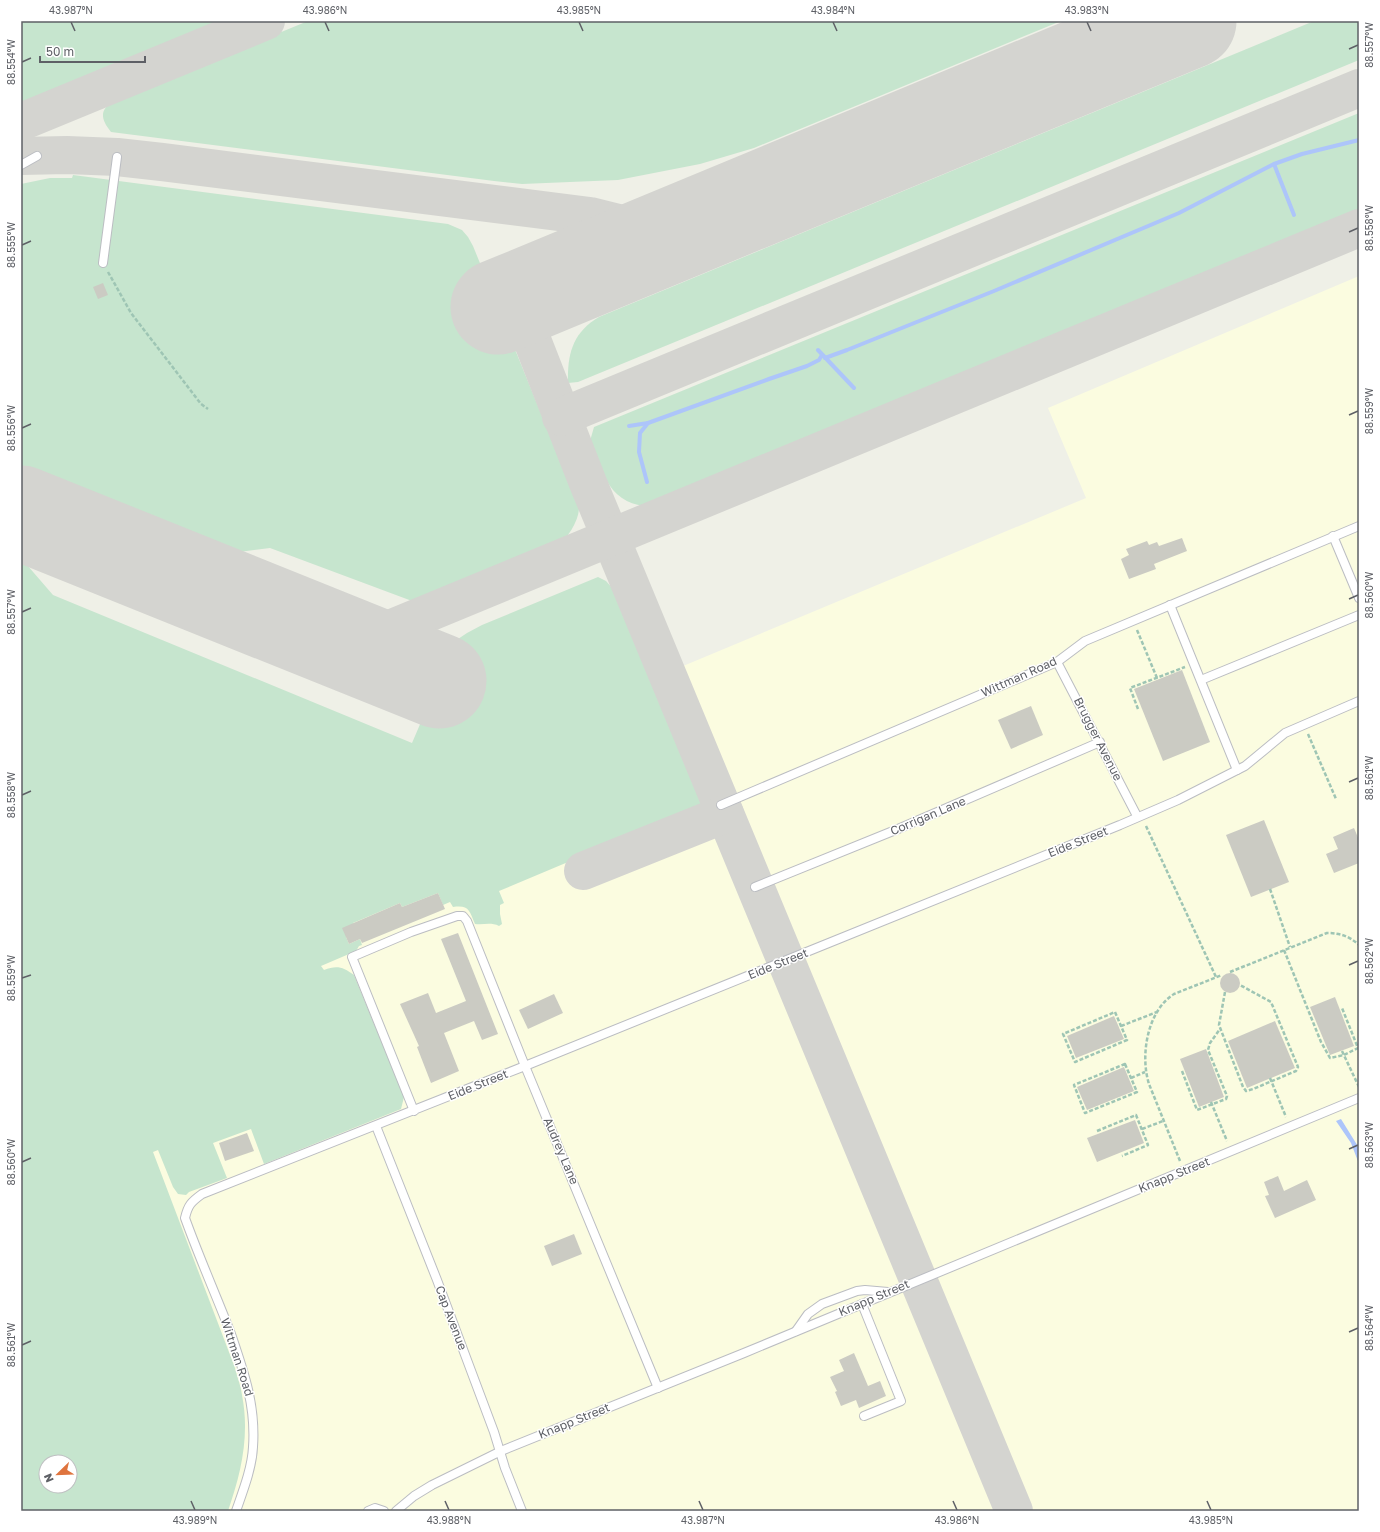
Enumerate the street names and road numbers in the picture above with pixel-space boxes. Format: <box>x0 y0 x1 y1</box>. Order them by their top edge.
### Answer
street label: Wittman Road <box>979 653 1059 700</box>
street label: Brugger Avenue <box>1071 694 1126 783</box>
street label: Corrigan Lane <box>888 793 968 838</box>
street label: Eide Street <box>1046 823 1110 860</box>
street label: Eide Street <box>746 945 810 982</box>
street label: Eide Street <box>446 1066 510 1103</box>
street label: Audrey Lane <box>541 1115 582 1187</box>
street label: Knapp Street <box>1136 1153 1212 1196</box>
street label: Knapp Street <box>836 1276 912 1319</box>
street label: Cap Avenue <box>432 1284 471 1352</box>
street label: Wittman Road <box>218 1316 257 1398</box>
street label: Knapp Street <box>536 1399 612 1442</box>

